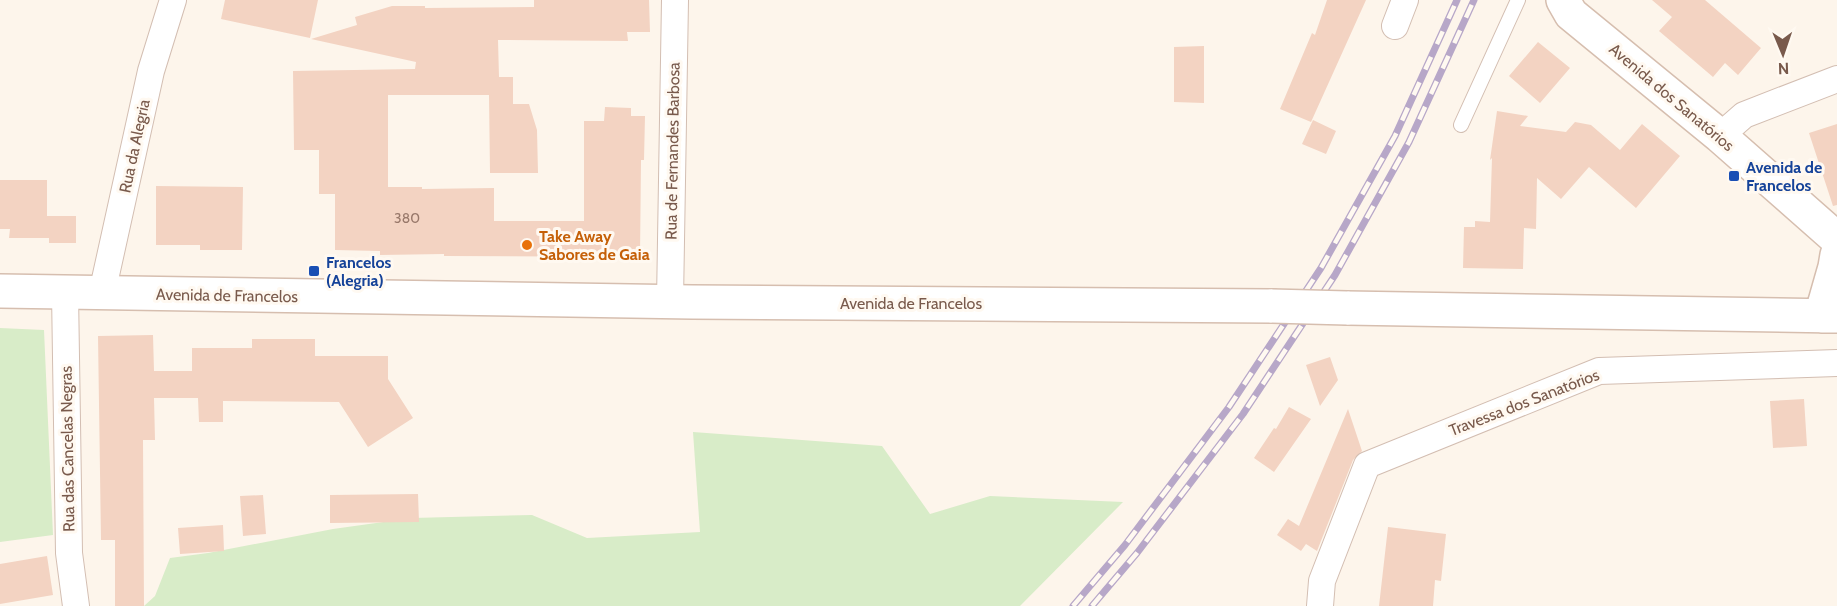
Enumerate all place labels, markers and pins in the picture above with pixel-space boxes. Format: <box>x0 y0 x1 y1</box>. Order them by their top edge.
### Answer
place label: Avenida de Francelos <box>1746 158 1822 195</box>
marker: Avenida de Francelos <box>1727 169 1741 183</box>
place label: Take Away Sabores de Gaia <box>539 227 650 264</box>
marker: Take Away Sabores de Gaia <box>520 238 534 252</box>
place label: Francelos (Alegria) <box>326 253 392 290</box>
marker: Francelos (Alegria) <box>307 264 321 278</box>

